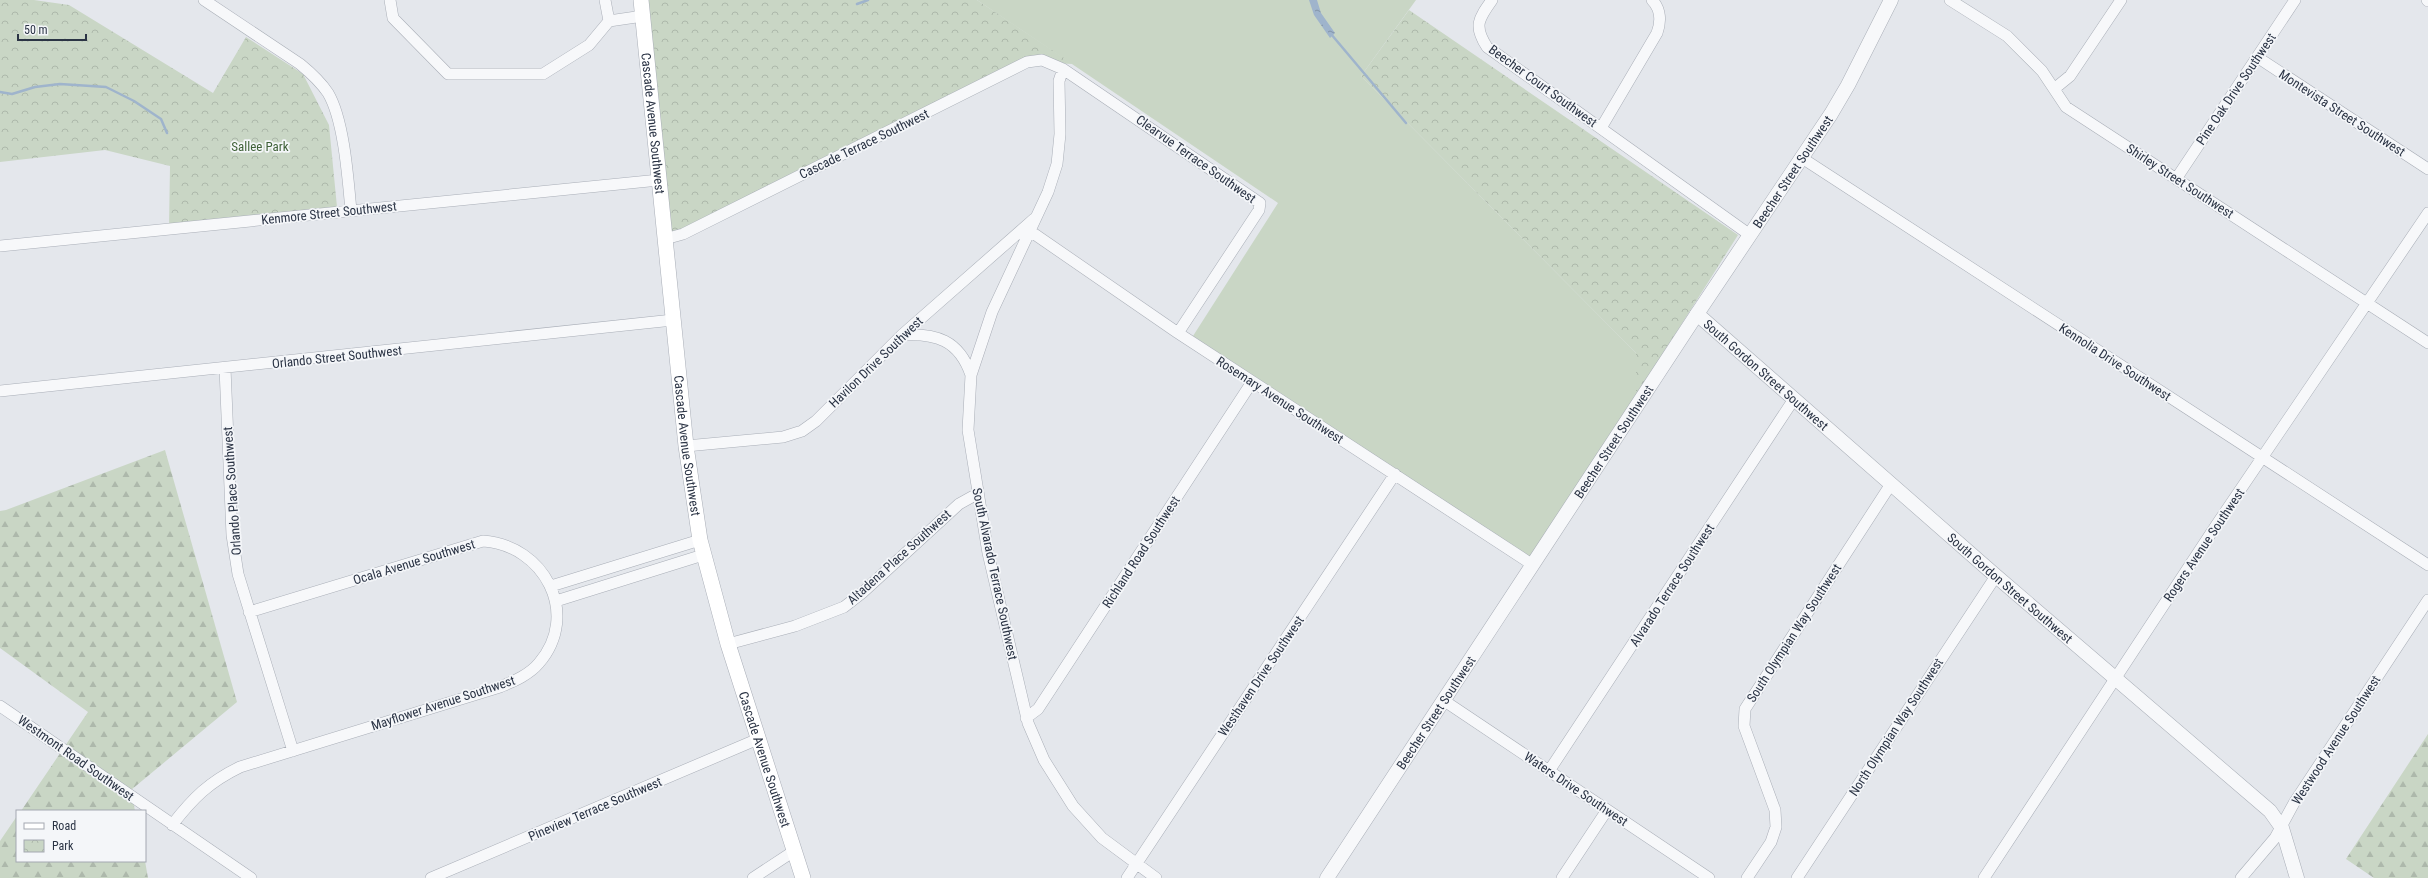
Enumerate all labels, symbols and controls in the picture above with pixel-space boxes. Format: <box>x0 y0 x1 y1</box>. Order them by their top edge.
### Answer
scale bar <box>18 16 86 42</box>
text: 50 m <box>24 23 48 37</box>
street label: Pine Oak Drive Southwest <box>2193 30 2279 148</box>
street label: Beecher Court Southwest <box>1486 42 1600 130</box>
street label: Cascade Avenue Southwest <box>639 52 668 195</box>
street label: Montevista Street Southwest <box>2276 67 2408 160</box>
street label: Cascade Terrace Southwest <box>797 106 931 182</box>
street label: Clearvue Terrace Southwest <box>1133 112 1259 206</box>
street label: Beecher Street Southwest <box>1749 112 1836 231</box>
park label: Sallee Park <box>231 139 289 154</box>
street label: Shirley Street Southwest <box>2124 141 2237 221</box>
street label: Kenmore Street Southwest <box>261 198 398 228</box>
street label: Havilon Drive Southwest <box>826 313 926 411</box>
street label: South Gordon Street Southwest <box>1701 316 1832 433</box>
street label: Kennolia Drive Southwest <box>2056 320 2174 404</box>
street label: Orlando Street Southwest <box>271 343 403 371</box>
street label: Rosemary Avenue Southwest <box>1214 353 1346 447</box>
street label: Cascade Avenue Southwest <box>671 374 704 517</box>
street label: Beecher Street Southwest <box>1571 382 1656 501</box>
street label: Orlando Place Southwest <box>220 426 244 556</box>
street label: Rogers Avenue Southwest <box>2161 485 2248 604</box>
street label: South Alvarado Terrace Southwest <box>969 487 1021 662</box>
street label: Richland Road Southwest <box>1099 493 1183 611</box>
street label: Altadena Place Southwest <box>844 506 954 607</box>
street label: Alvarado Terrace Southwest <box>1627 521 1717 649</box>
street label: South Gordon Street Southwest <box>1945 530 2076 646</box>
street label: Ocala Avenue Southwest <box>351 536 477 588</box>
street label: South Olympian Way Southwest <box>1744 561 1844 705</box>
street label: Westhaven Drive Southwest <box>1215 613 1307 739</box>
street label: Beecher Street Southwest <box>1393 653 1478 772</box>
street label: North Olympian Way Southwest <box>1846 655 1946 799</box>
street label: Mayflower Avenue Southwest <box>369 673 517 733</box>
street label: Westwood Avenue Southwest <box>2289 673 2383 807</box>
street label: Cascade Avenue Southwest <box>736 689 794 829</box>
street label: Westmont Road Southwest <box>15 712 137 804</box>
street label: Waters Drive Southwest <box>1521 749 1631 829</box>
street label: Pineview Terrace Southwest <box>526 774 664 844</box>
legend <box>16 810 146 862</box>
text: Road <box>52 819 76 833</box>
text: Park <box>52 839 74 853</box>

